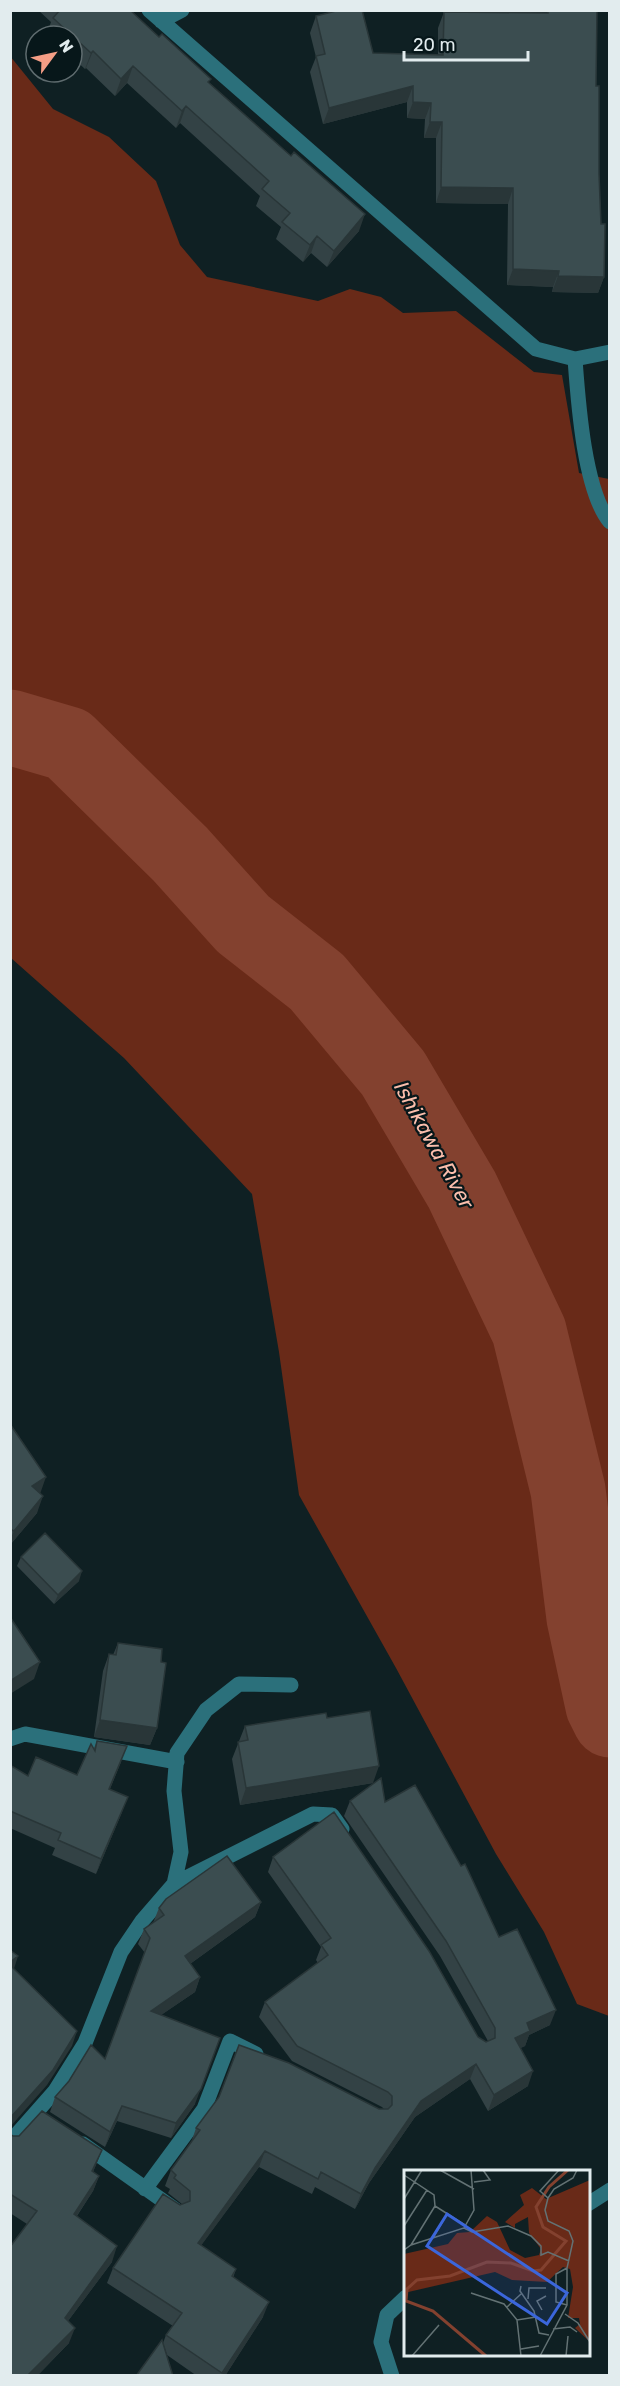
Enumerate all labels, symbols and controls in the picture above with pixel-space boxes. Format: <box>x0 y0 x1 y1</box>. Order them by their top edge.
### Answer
north arrow <box>24 24 84 84</box>
scale bar <box>404 24 528 62</box>
text: 20 m <box>413 34 455 56</box>
text: N <box>55 36 77 56</box>
water label: Ishikawa River <box>389 1077 480 1214</box>
inset map <box>404 2170 590 2356</box>

